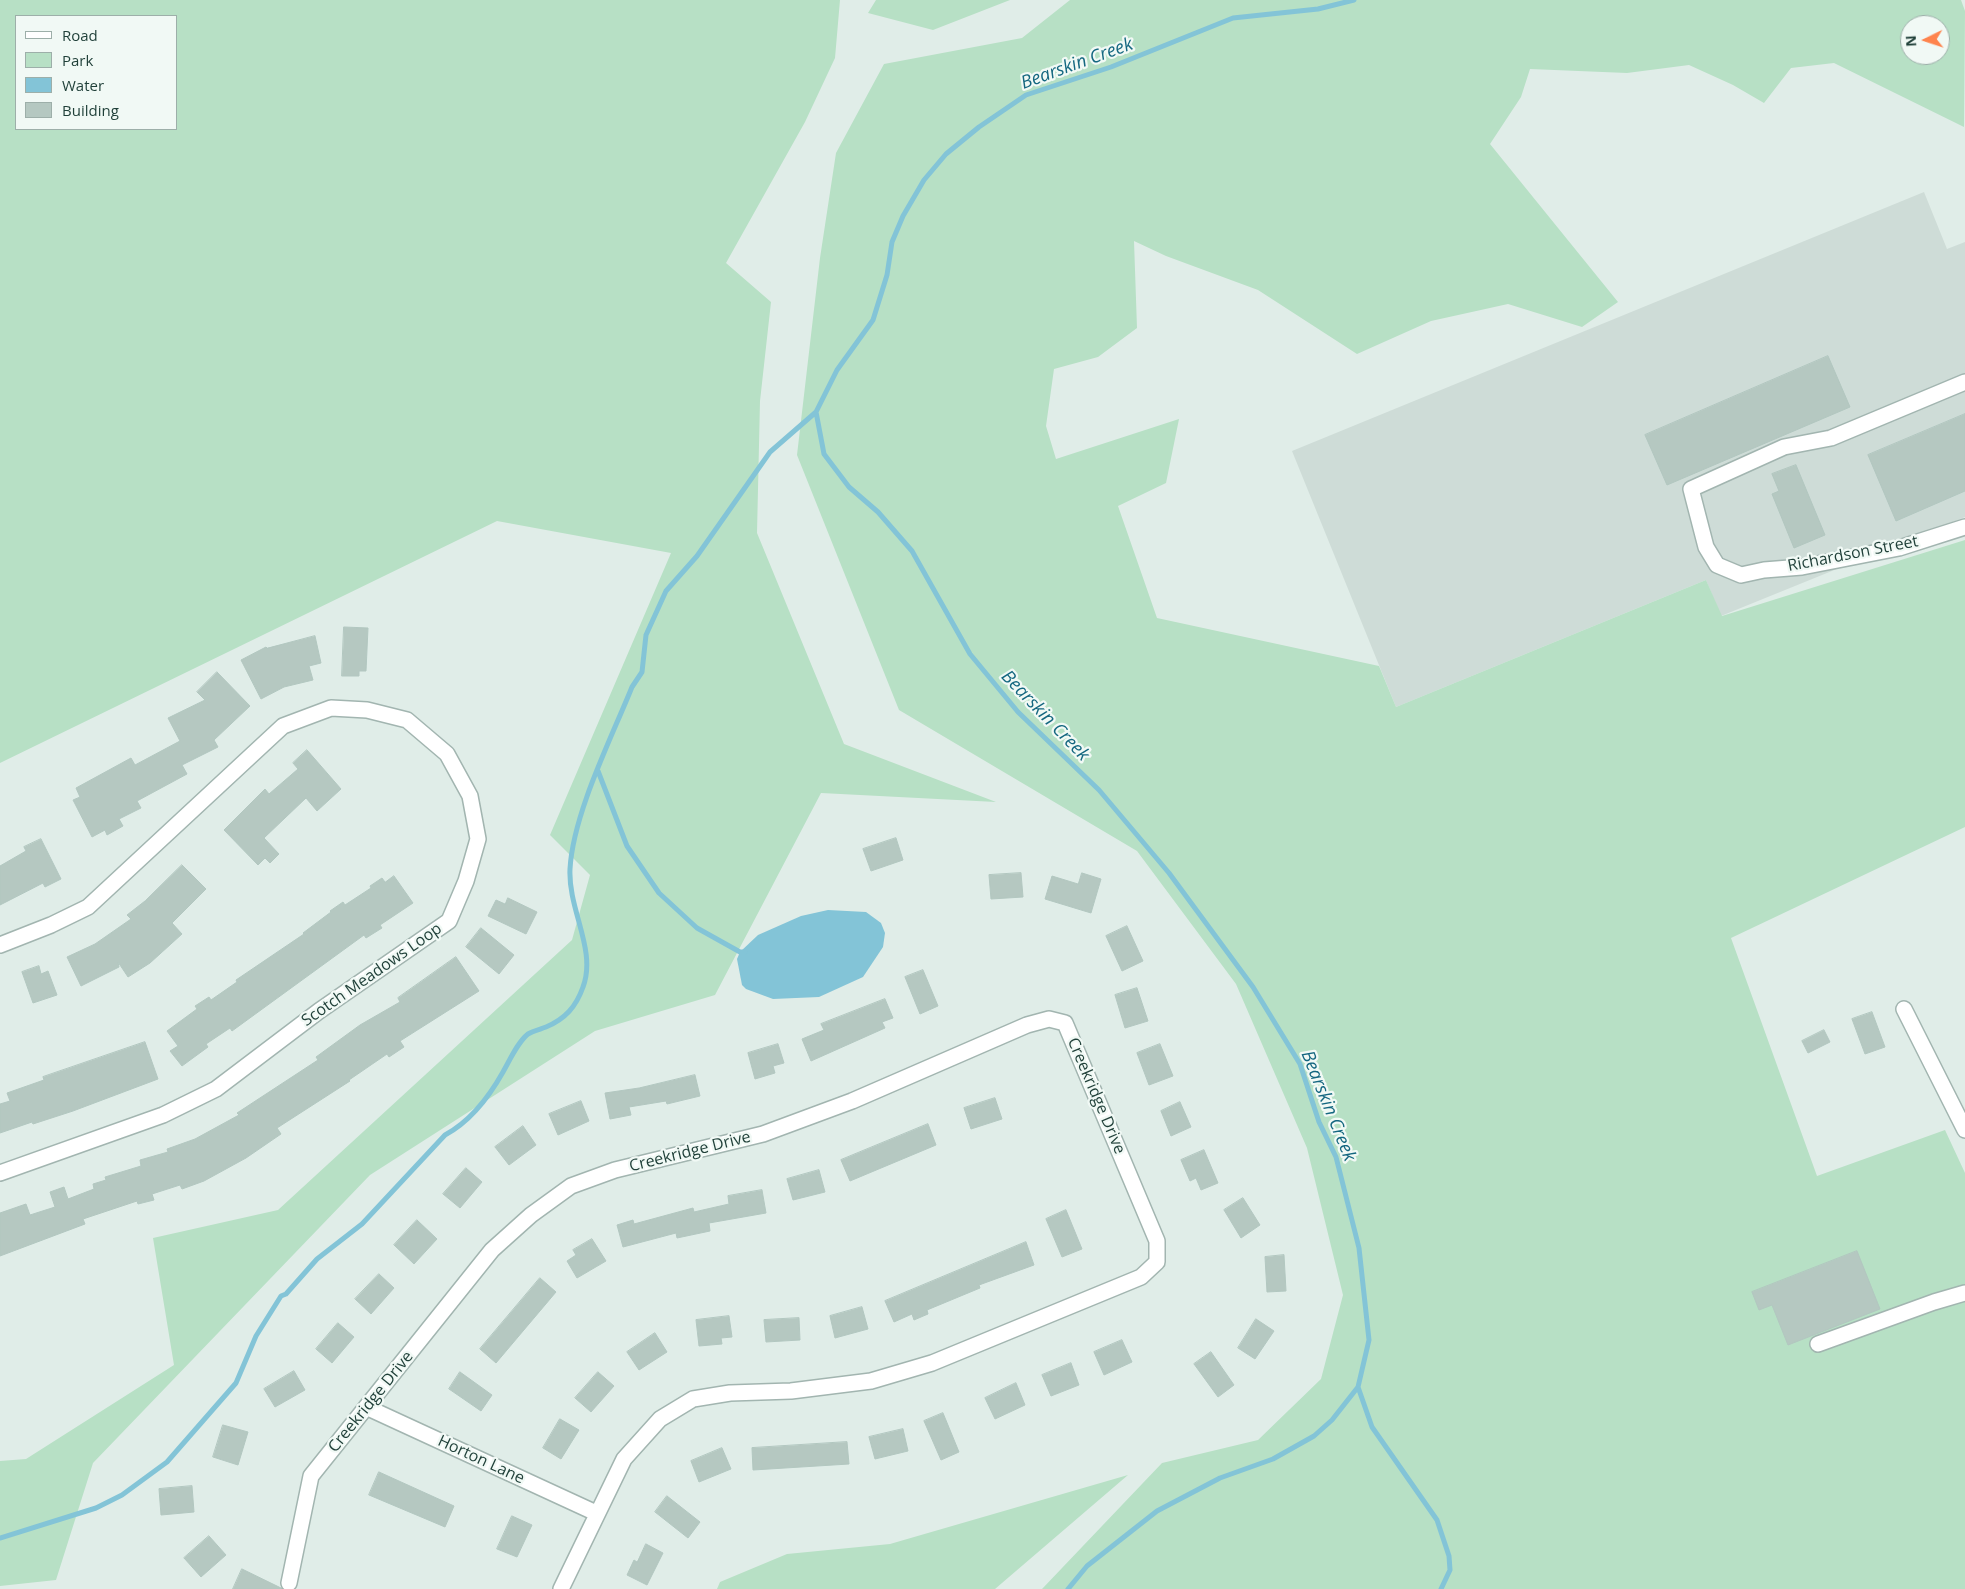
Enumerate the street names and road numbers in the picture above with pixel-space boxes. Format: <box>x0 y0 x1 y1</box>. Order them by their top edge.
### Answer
street label: Richardson Street <box>1786 532 1920 576</box>
street label: Scotch Meadows Loop <box>298 919 446 1031</box>
street label: Creekridge Drive <box>1063 1035 1129 1157</box>
street label: Creekridge Drive <box>627 1128 753 1176</box>
street label: Creekridge Drive <box>324 1348 418 1456</box>
street label: Horton Lane <box>435 1432 527 1488</box>

